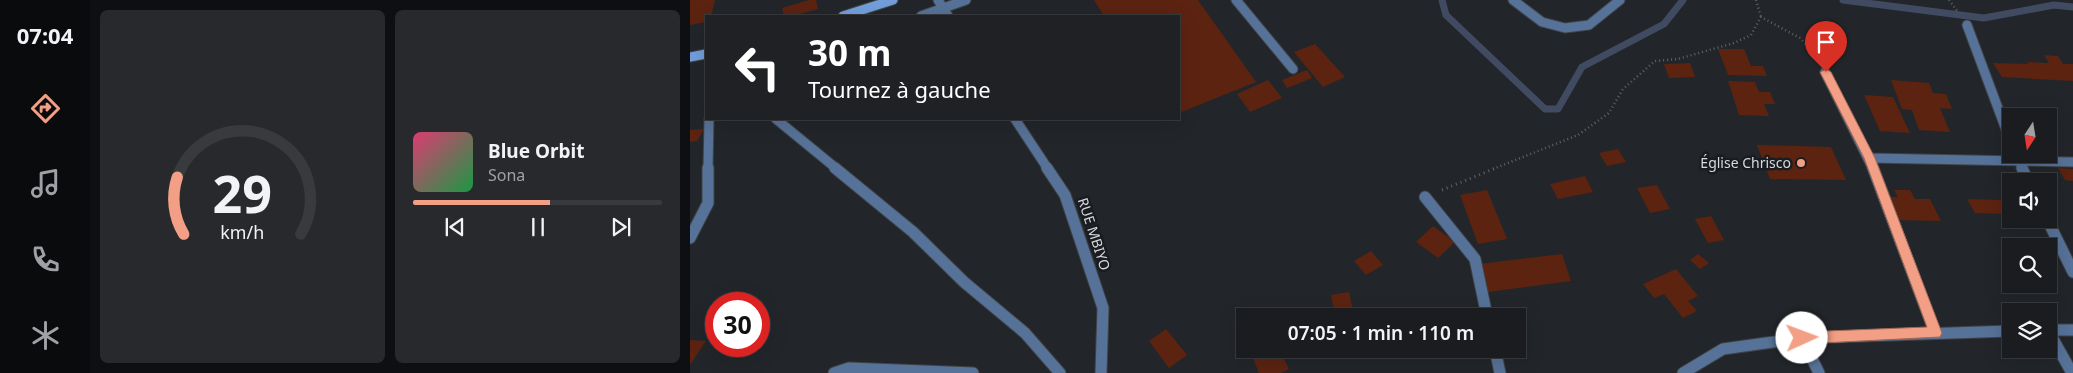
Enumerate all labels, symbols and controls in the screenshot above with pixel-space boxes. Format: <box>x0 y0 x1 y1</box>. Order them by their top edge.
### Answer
text: 07:04 <box>17 20 73 50</box>
pin <box>1805 21 1847 72</box>
icon: arrive <box>1812 28 1840 56</box>
text: 30 m <box>808 29 891 76</box>
icon: left <box>725 35 790 100</box>
text: Tournez à gauche <box>808 74 991 104</box>
icon: directions <box>28 91 63 126</box>
north arrow <box>2002 108 2058 162</box>
map controls <box>2002 108 2057 358</box>
text: Blue Orbit <box>488 138 584 164</box>
place label: Église Chrisco <box>1700 153 1791 172</box>
text: 29 <box>213 157 272 228</box>
marker: Église Chrisco <box>1795 157 1807 169</box>
text: Sona <box>488 164 525 186</box>
icon: music <box>28 166 63 201</box>
button: sound <box>2002 173 2057 228</box>
street label: RUE MBIYO <box>1074 195 1115 273</box>
icon: previous <box>441 213 469 241</box>
icon: pause <box>524 213 552 241</box>
icon: next <box>607 213 635 241</box>
text: km/h <box>221 220 264 244</box>
button: search <box>2002 238 2057 293</box>
icon: phone <box>28 242 63 277</box>
speed limit sign: 30 <box>705 292 770 357</box>
button: layers <box>2002 303 2057 358</box>
position arrow <box>1775 311 1827 363</box>
icon: climate <box>28 318 63 353</box>
text: 07:05 · 1 min · 110 m <box>1288 320 1474 346</box>

